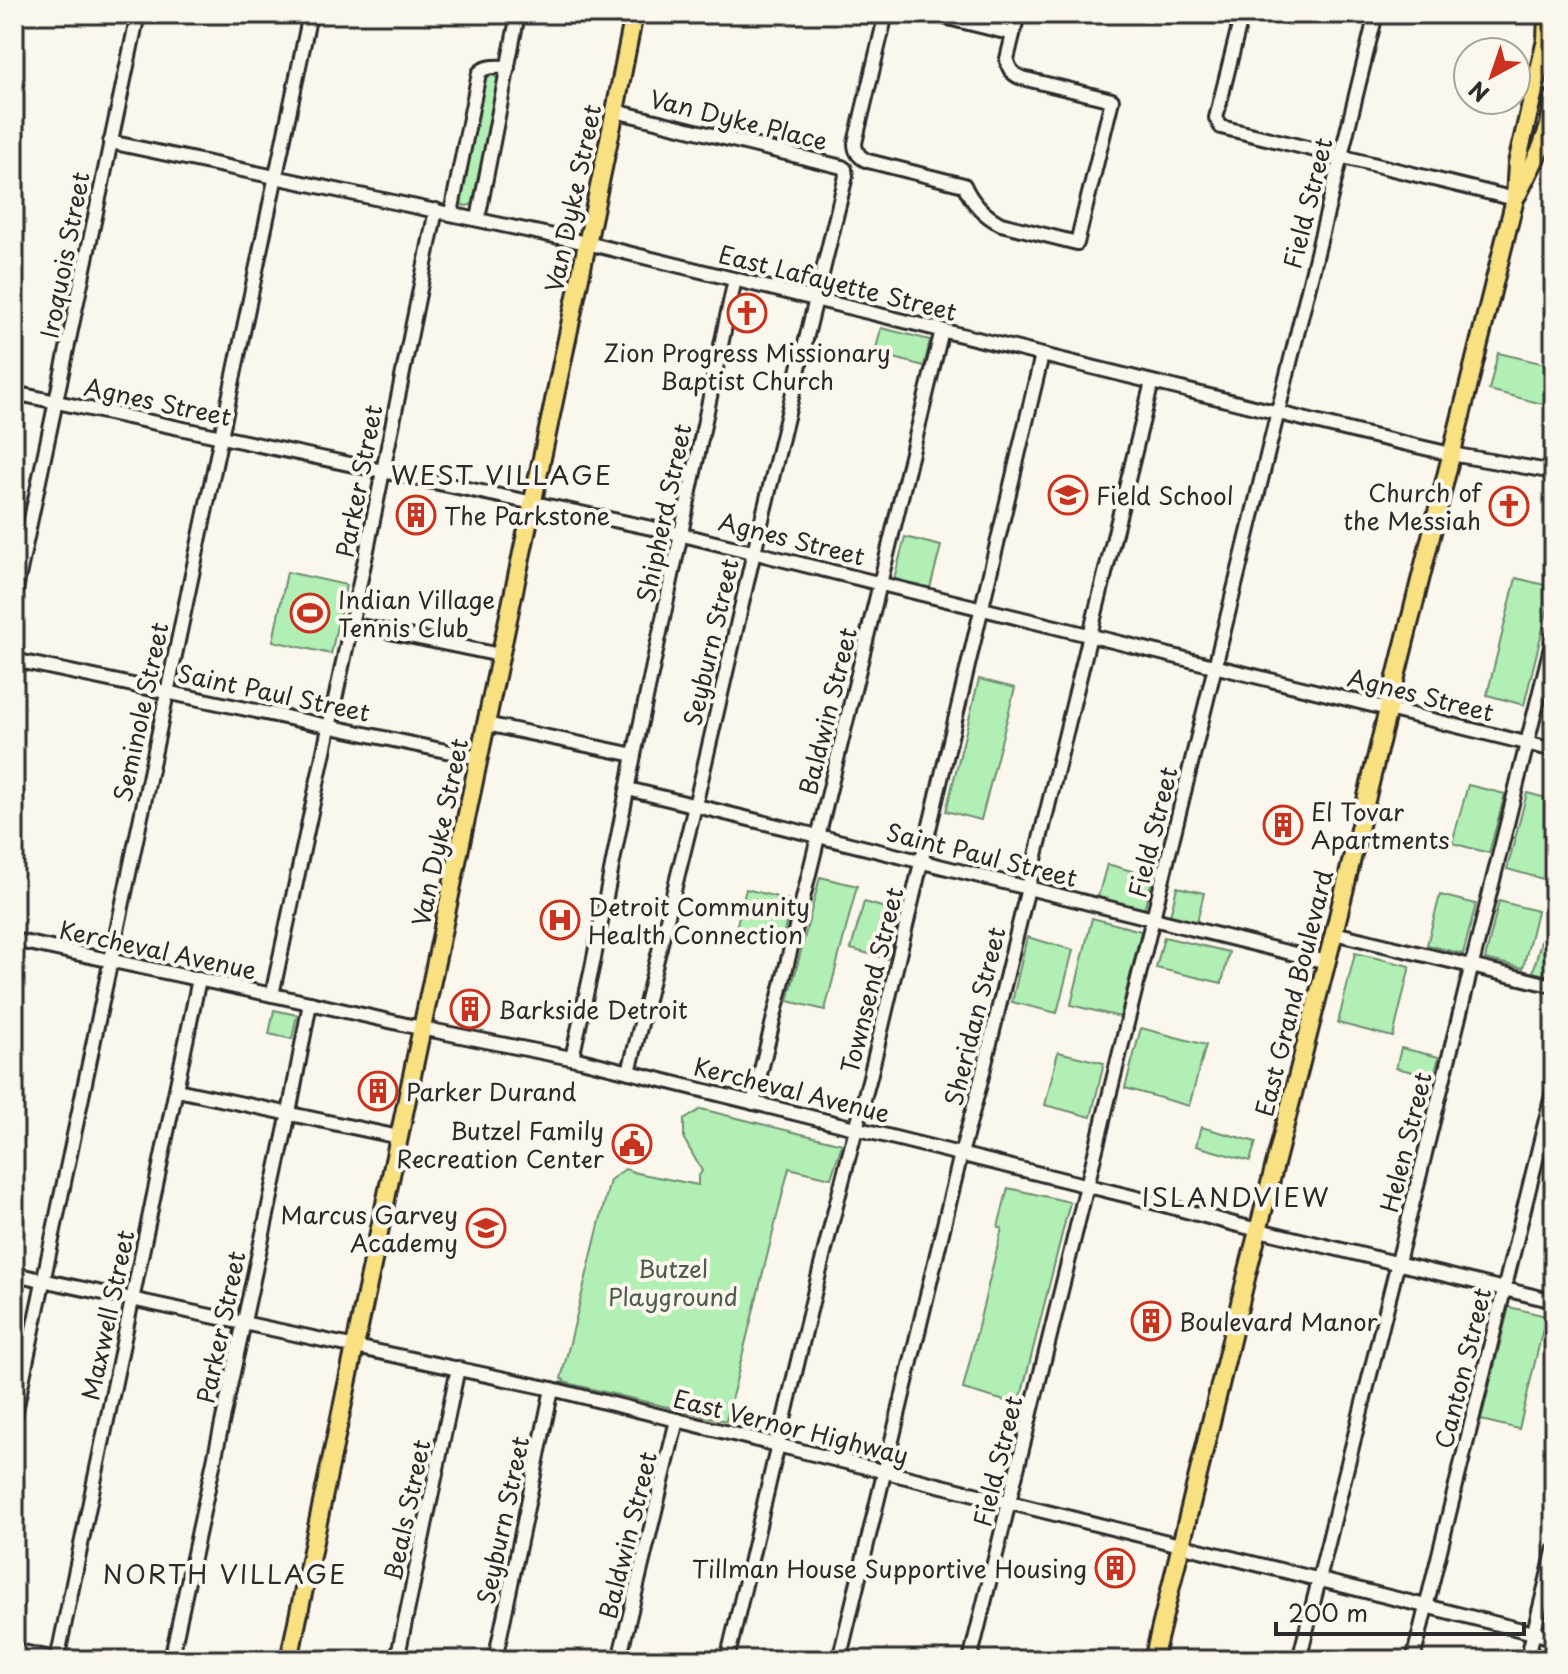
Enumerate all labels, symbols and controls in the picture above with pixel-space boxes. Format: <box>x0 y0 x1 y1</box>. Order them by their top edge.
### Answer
north arrow <box>1452 36 1532 116</box>
text: N <box>1461 74 1495 111</box>
street label: Van Dyke Place <box>646 80 832 158</box>
street label: Van Dyke Street <box>535 101 610 295</box>
street label: Field Street <box>1273 134 1341 272</box>
street label: Iroquois Street <box>30 168 98 341</box>
street label: East Lafayette Street <box>715 235 961 329</box>
church icon: Zion Progress Missionary Baptist Church <box>726 292 768 334</box>
place label: Zion Progress Missionary Baptist Church <box>603 334 891 398</box>
street label: Agnes Street <box>81 368 235 434</box>
street label: Parker Street <box>326 401 390 560</box>
street label: Shipherd Street <box>626 420 700 606</box>
district label: WEST VILLAGE <box>391 455 613 494</box>
school or university icon: Field School <box>1047 474 1089 516</box>
place label: Church of the Messiah <box>1344 474 1482 538</box>
place label: Field School <box>1096 477 1234 513</box>
church icon: Church of the Messiah <box>1488 485 1530 527</box>
building icon: The Parkstone <box>395 494 437 536</box>
place label: The Parkstone <box>444 497 610 533</box>
street label: Agnes Street <box>715 502 869 574</box>
street label: Seyburn Street <box>673 555 747 729</box>
place label: Indian Village Tennis Club <box>338 581 495 645</box>
sports icon: Indian Village Tennis Club <box>289 592 331 634</box>
street label: Seminole Street <box>103 619 177 805</box>
street label: Baldwin Street <box>789 623 865 799</box>
street label: Saint Paul Street <box>175 654 374 730</box>
street label: Agnes Street <box>1344 658 1498 730</box>
street label: Van Dyke Street <box>402 735 477 929</box>
street label: Field Street <box>1118 763 1186 901</box>
place label: El Tovar Apartments <box>1311 793 1450 857</box>
building icon: El Tovar Apartments <box>1262 804 1304 846</box>
street label: Saint Paul Street <box>883 813 1081 895</box>
street label: East Grand Boulevard <box>1245 866 1341 1120</box>
street label: Townsend Street <box>830 883 912 1077</box>
place label: Detroit Community Health Connection <box>588 888 810 952</box>
hospital icon: Detroit Community Health Connection <box>539 899 581 941</box>
street label: Kercheval Avenue <box>56 911 260 987</box>
street label: Sheridan Street <box>934 923 1014 1109</box>
building icon: Barkside Detroit <box>449 988 491 1030</box>
place label: Barkside Detroit <box>498 991 688 1027</box>
street label: Kercheval Avenue <box>690 1047 894 1131</box>
street label: Helen Street <box>1370 1068 1440 1216</box>
building icon: Parker Durand <box>357 1070 399 1112</box>
place label: Parker Durand <box>406 1073 577 1109</box>
place label: Butzel Family Recreation Center <box>396 1112 605 1176</box>
public building icon: Butzel Family Recreation Center <box>611 1123 653 1165</box>
district label: ISLANDVIEW <box>1142 1177 1330 1216</box>
place label: Marcus Garvey Academy <box>281 1196 458 1260</box>
school or university icon: Marcus Garvey Academy <box>465 1207 507 1249</box>
street label: Maxwell Street <box>71 1226 143 1404</box>
street label: Parker Street <box>186 1247 254 1406</box>
park label: Butzel Playground <box>608 1250 738 1314</box>
street label: Canton Street <box>1425 1284 1499 1452</box>
building icon: Boulevard Manor <box>1130 1300 1172 1342</box>
place label: Boulevard Manor <box>1179 1303 1379 1339</box>
street label: East Vernor Highway <box>670 1379 912 1473</box>
street label: Field Street <box>963 1392 1031 1530</box>
street label: Seyburn Street <box>467 1433 537 1607</box>
street label: Beals Street <box>373 1436 439 1584</box>
street label: Baldwin Street <box>589 1447 665 1623</box>
building icon: Tillman House Supportive Housing <box>1094 1547 1136 1589</box>
place label: Tillman House Supportive Housing <box>692 1550 1087 1586</box>
district label: NORTH VILLAGE <box>103 1554 347 1593</box>
scale bar <box>1276 1586 1524 1636</box>
text: 200 m <box>1288 1594 1368 1630</box>

